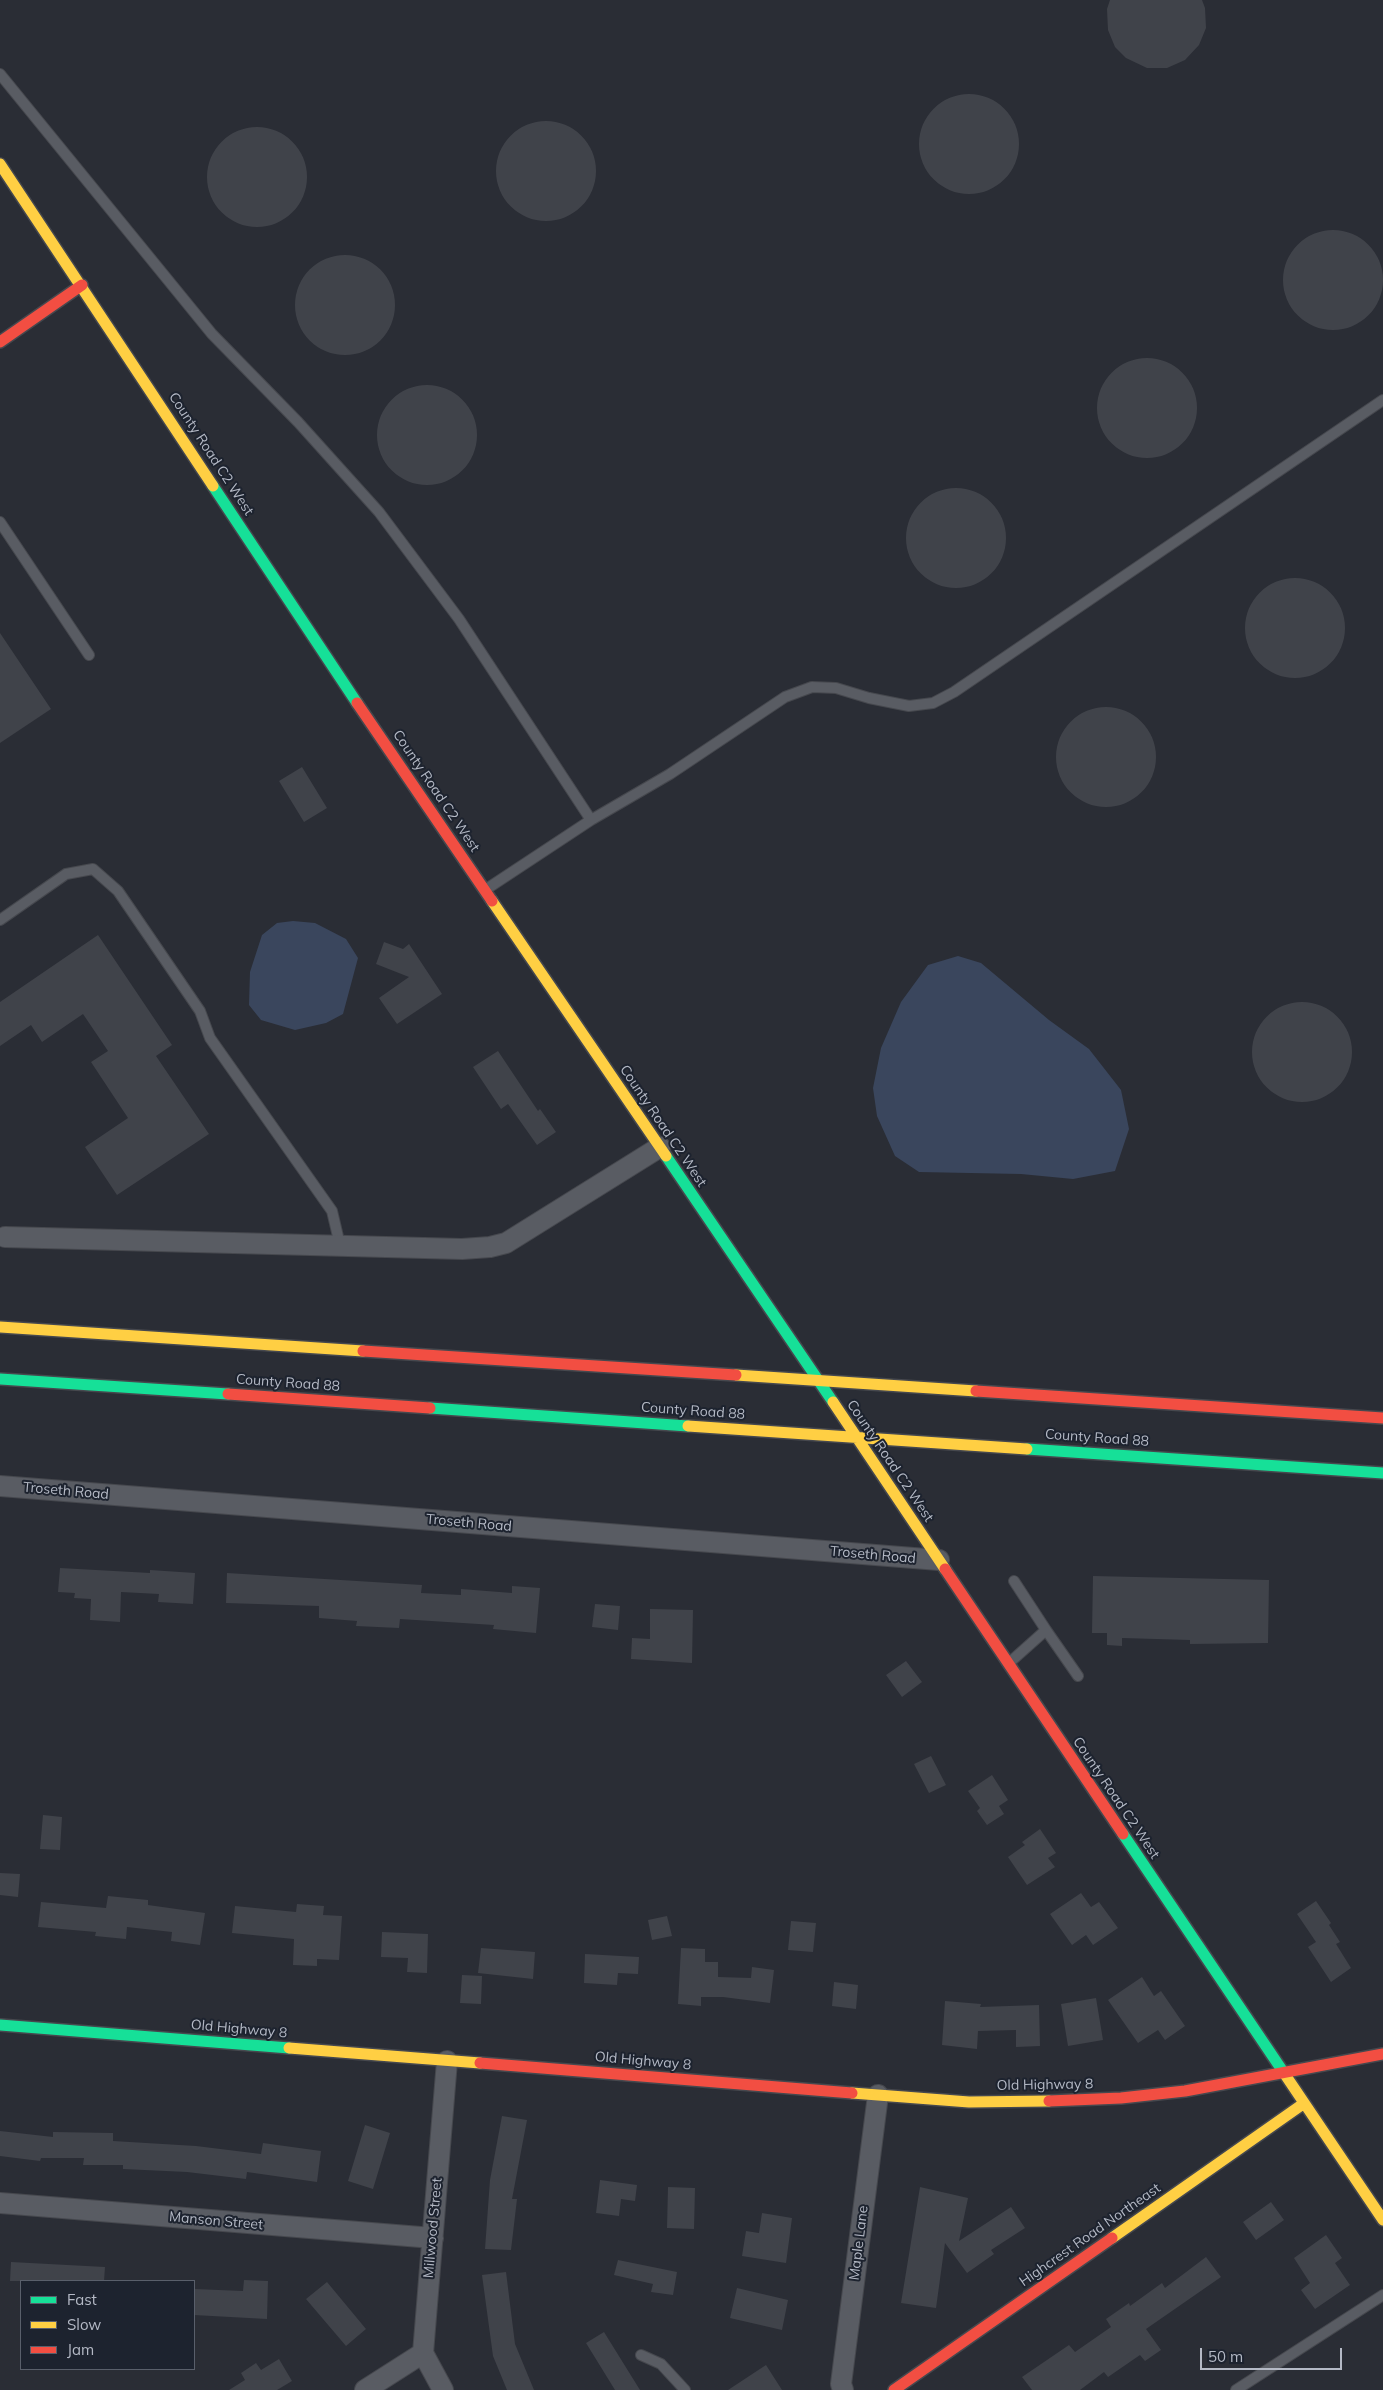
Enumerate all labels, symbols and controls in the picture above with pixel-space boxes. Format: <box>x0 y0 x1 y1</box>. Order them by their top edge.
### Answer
street label: County Road C2 West <box>165 389 257 519</box>
street label: County Road C2 West <box>389 727 483 855</box>
street label: County Road C2 West <box>616 1062 710 1190</box>
street label: County Road 88 <box>235 1371 341 1395</box>
street label: County Road C2 West <box>843 1397 937 1525</box>
street label: County Road 88 <box>640 1399 746 1423</box>
street label: County Road 88 <box>1044 1426 1150 1450</box>
street label: Troseth Road <box>22 1479 110 1503</box>
street label: Troseth Road <box>425 1511 513 1535</box>
street label: Troseth Road <box>829 1543 917 1567</box>
street label: County Road C2 West <box>1069 1734 1163 1862</box>
street label: Old Highway 8 <box>190 2016 288 2042</box>
street label: Old Highway 8 <box>594 2048 692 2074</box>
street label: Old Highway 8 <box>997 2076 1093 2094</box>
street label: Millwood Street <box>420 2177 446 2279</box>
street label: Highcrest Road Northeast <box>1016 2180 1164 2290</box>
street label: Maple Lane <box>846 2205 872 2281</box>
street label: Manson Street <box>168 2209 264 2233</box>
legend <box>20 2280 195 2370</box>
text: Fast <box>67 2290 97 2309</box>
text: Slow <box>67 2315 101 2334</box>
scale bar <box>1203 2338 1346 2370</box>
text: Jam <box>67 2340 94 2359</box>
text: 50 m <box>1208 2347 1243 2366</box>

